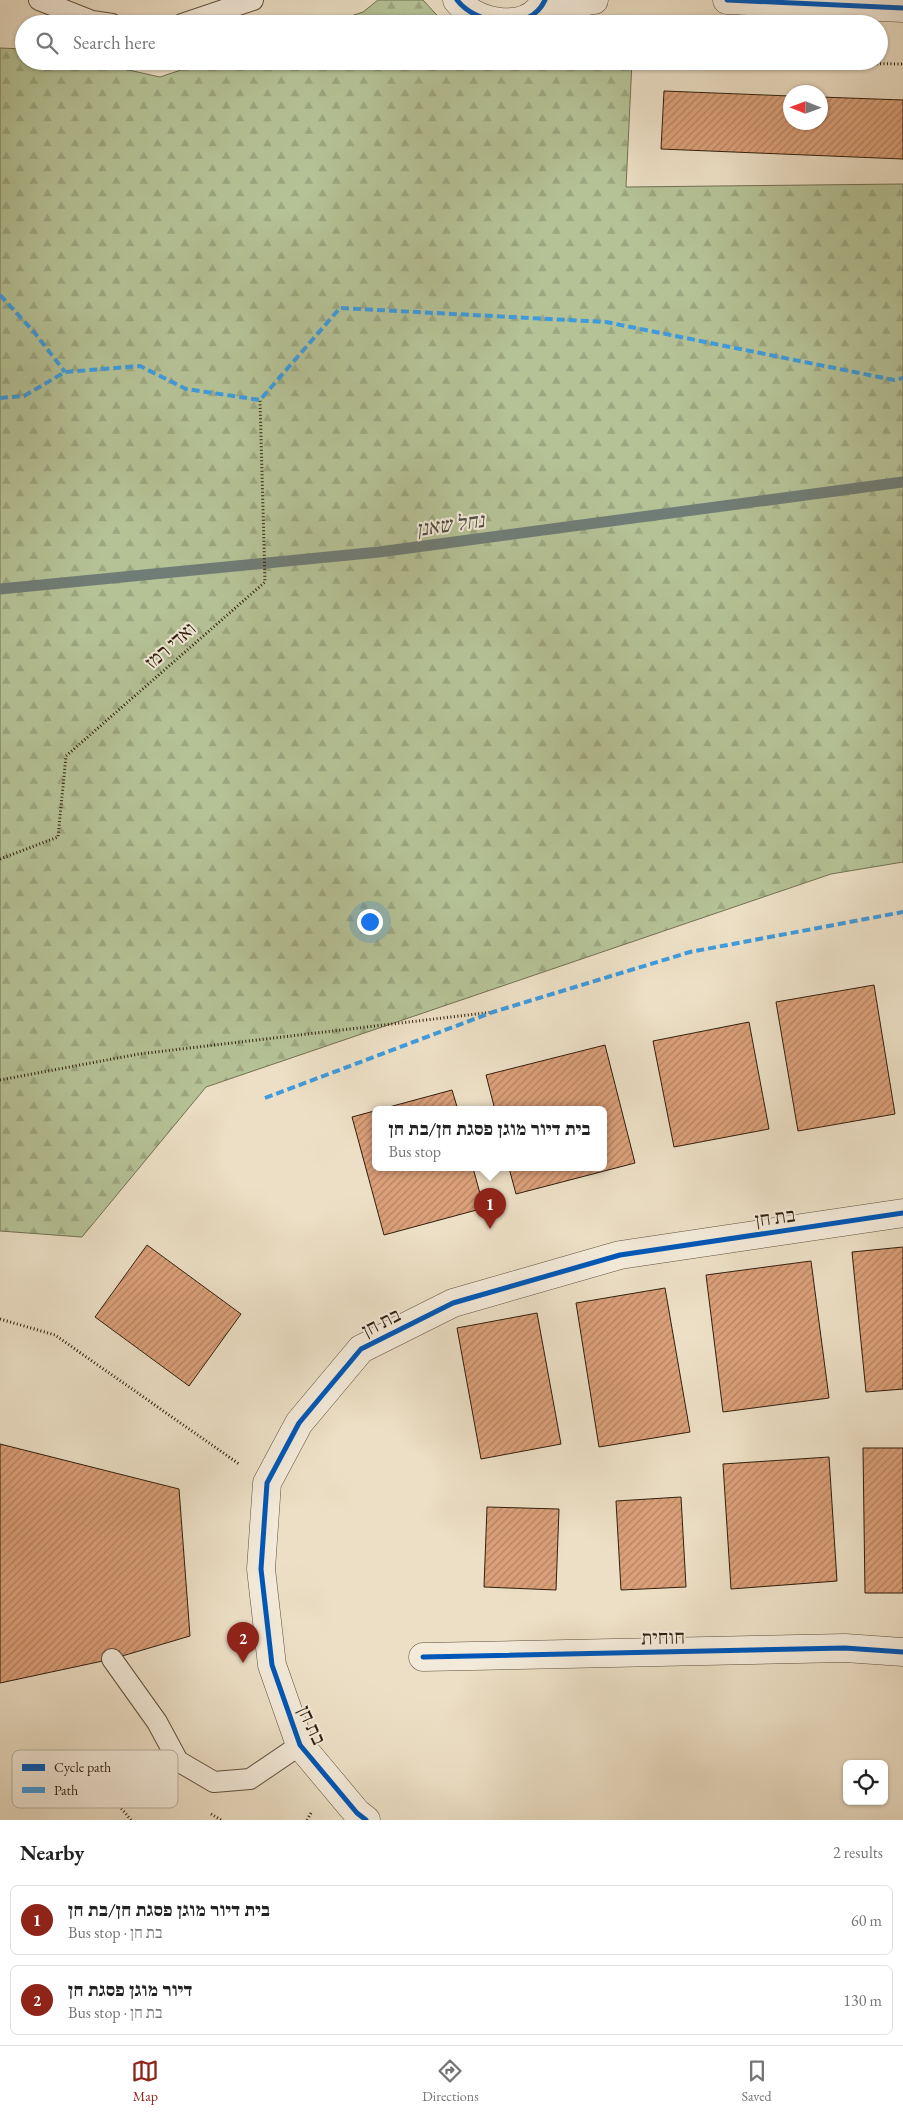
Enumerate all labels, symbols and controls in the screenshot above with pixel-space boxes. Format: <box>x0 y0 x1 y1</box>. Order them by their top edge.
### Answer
search box <box>15 15 888 70</box>
icon: search <box>33 29 61 57</box>
text: Search here <box>73 30 155 55</box>
north arrow <box>783 85 828 130</box>
water label: נחל שאנן <box>414 506 488 542</box>
street label: ואדי רמז <box>139 616 201 674</box>
your location <box>357 909 383 935</box>
popup <box>372 1106 607 1171</box>
text: בית דיור מוגן פסגת חן/בת חן <box>389 1116 590 1141</box>
text: Bus stop <box>389 1141 441 1162</box>
pin: 1 <box>474 1188 506 1229</box>
street label: בת חן <box>753 1201 797 1233</box>
street label: בת חן <box>357 1301 405 1343</box>
pin: 2 <box>227 1622 259 1663</box>
street label: חוחית <box>641 1624 685 1650</box>
street label: בת חן <box>292 1701 332 1749</box>
legend <box>12 1750 178 1808</box>
text: Cycle path <box>54 1758 111 1776</box>
map controls <box>843 1760 888 1805</box>
button: locate <box>843 1760 888 1805</box>
text: Path <box>54 1781 78 1799</box>
text: Nearby <box>20 1839 84 1866</box>
text: 2 results <box>833 1842 883 1863</box>
text: בית דיור מוגן פסגת חן/בת חן <box>68 1897 270 1922</box>
text: 1 <box>33 1910 41 1931</box>
text: 60 m <box>851 1910 882 1931</box>
text: Bus stop · בת חן <box>68 1922 163 1943</box>
text: דיור מוגן פסגת חן <box>68 1977 192 2002</box>
text: 2 <box>33 1990 41 2011</box>
text: 130 m <box>843 1990 882 2011</box>
text: Bus stop · בת חן <box>68 2002 163 2023</box>
tab: Map <box>131 2057 159 2105</box>
tab: Directions <box>422 2057 479 2105</box>
tab: Saved <box>742 2057 772 2105</box>

